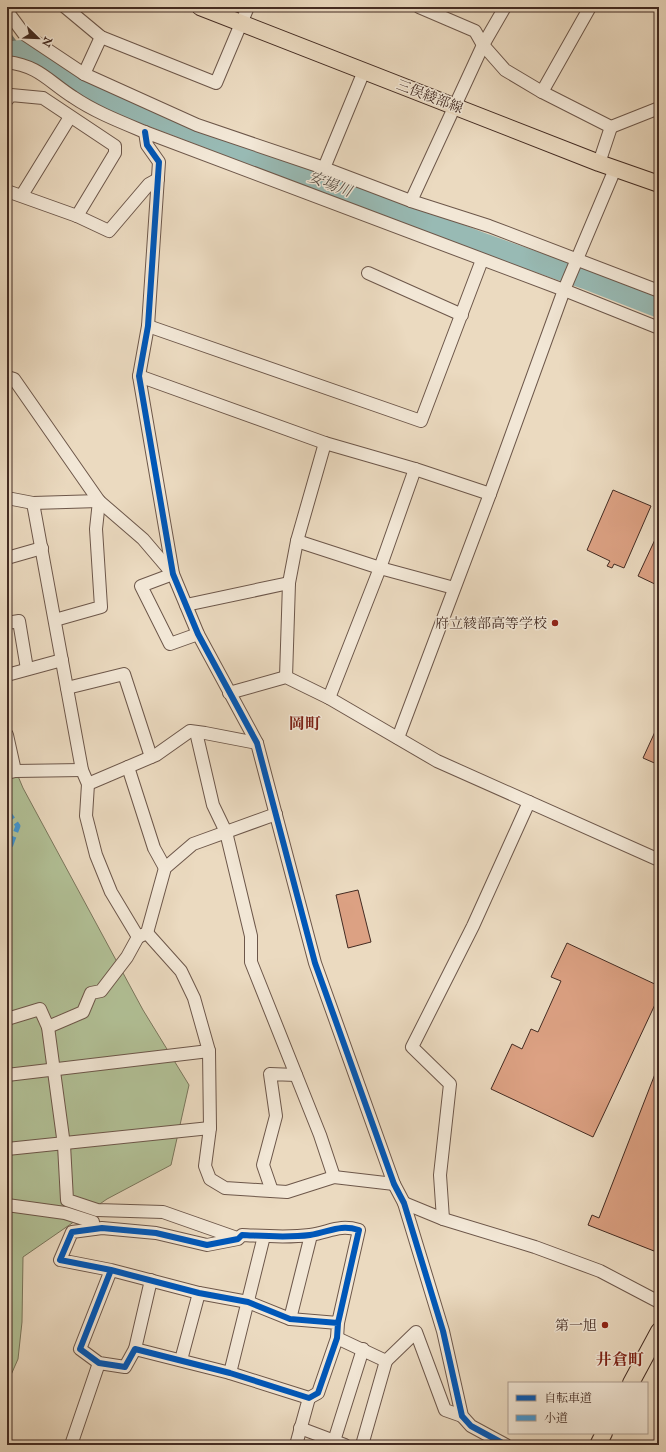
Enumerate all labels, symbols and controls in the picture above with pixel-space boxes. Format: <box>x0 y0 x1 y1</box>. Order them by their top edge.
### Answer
north arrow <box>18 18 58 58</box>
text: N <box>38 33 55 49</box>
street label: 三俣綾部線 <box>394 76 466 118</box>
water label: 安場川 <box>305 168 356 202</box>
place label: 府立綾部高等学校 <box>435 615 547 633</box>
marker: 府立綾部高等学校 <box>550 618 560 628</box>
district label: 岡町 <box>289 715 321 735</box>
place label: 第一旭 <box>555 1317 597 1335</box>
marker: 第一旭 <box>600 1320 610 1330</box>
district label: 井倉町 <box>596 1351 644 1371</box>
legend <box>508 1382 648 1434</box>
text: 自転車道 <box>544 1391 592 1406</box>
text: 小道 <box>544 1411 568 1426</box>

